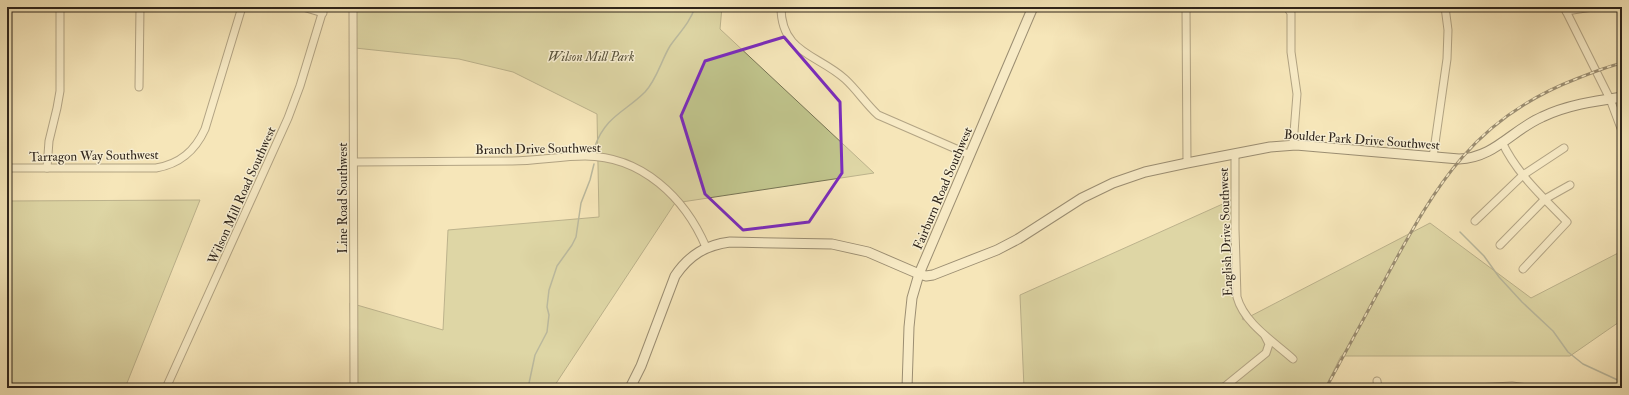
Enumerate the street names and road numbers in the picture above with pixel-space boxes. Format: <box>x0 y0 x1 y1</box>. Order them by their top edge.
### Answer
street label: Wilson Mill Road Southwest <box>204 124 279 267</box>
street label: Fairburn Road Southwest <box>910 125 976 252</box>
street label: Boulder Park Drive Southwest <box>1283 127 1440 153</box>
street label: Branch Drive Southwest <box>475 140 601 158</box>
street label: Line Road Southwest <box>335 143 351 253</box>
street label: Tarragon Way Southwest <box>29 147 159 166</box>
street label: English Drive Southwest <box>1216 167 1236 297</box>

